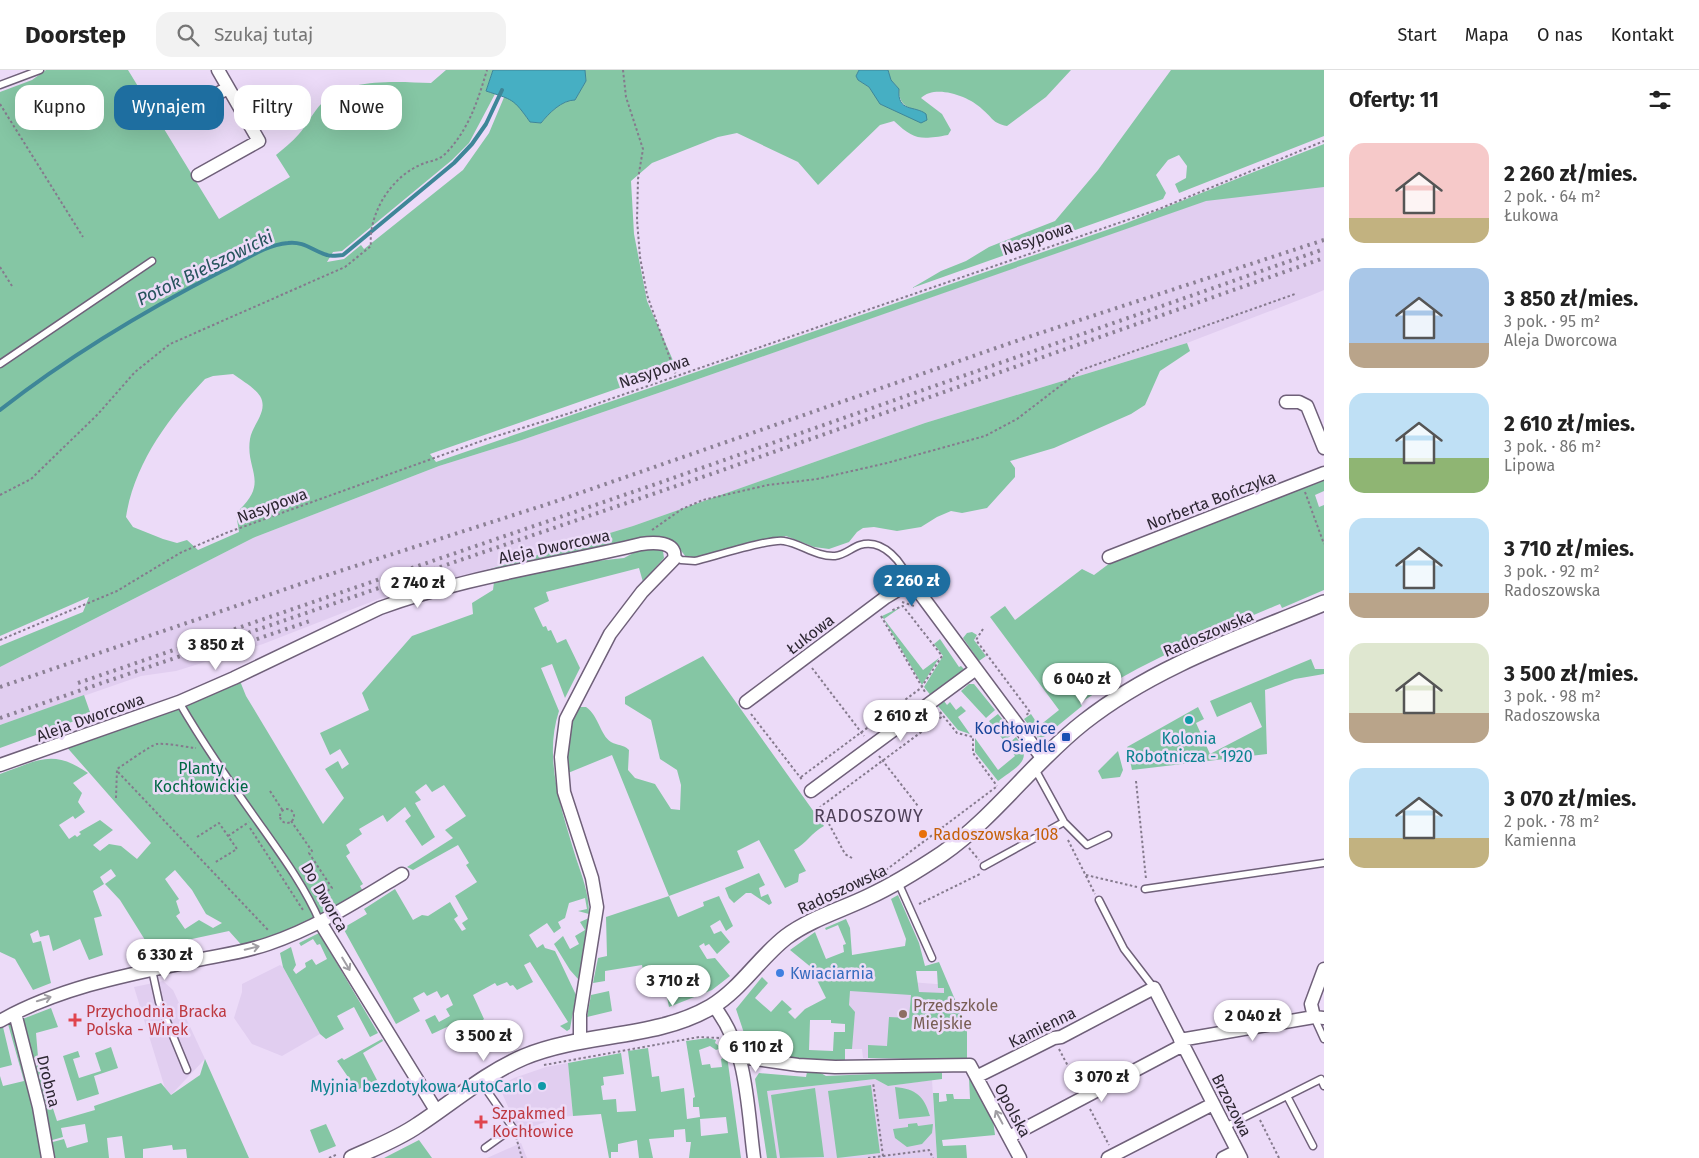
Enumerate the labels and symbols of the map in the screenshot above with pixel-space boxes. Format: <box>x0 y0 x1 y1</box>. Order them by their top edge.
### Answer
street label: Nasypowa <box>999 218 1075 259</box>
water label: Potok Bielszowicki <box>133 225 277 311</box>
street label: Nasypowa <box>616 351 692 392</box>
street label: Norberta Bończyka <box>1144 467 1279 534</box>
street label: Nasypowa <box>234 484 310 527</box>
street label: Aleja Dworcowa <box>497 525 612 568</box>
pin: 2 260 zł <box>860 564 964 607</box>
pin: 2 740 zł <box>366 566 470 609</box>
street label: Radoszowska <box>1160 606 1256 661</box>
street label: Łukowa <box>783 610 838 658</box>
pin: 3 850 zł <box>164 628 268 671</box>
pin: 6 040 zł <box>1030 662 1134 705</box>
street label: Aleja Dworcowa <box>34 689 147 746</box>
pin: 2 610 zł <box>849 700 953 742</box>
marker: Kolonia Robotnicza - 1920 <box>1183 714 1195 726</box>
place label: Kochłowice Osiedle <box>974 719 1056 756</box>
place label: Kolonia Robotnicza - 1920 <box>1125 729 1253 766</box>
marker: Kochłowice Osiedle <box>1060 731 1072 743</box>
park label: Planty Kochłowickie <box>154 759 248 796</box>
district label: RADOSZOWY <box>814 805 924 827</box>
place label: Radoszowska 108 <box>933 825 1059 844</box>
marker: Radoszowska 108 <box>917 828 929 840</box>
street label: Do Dworca <box>297 859 352 935</box>
street label: Radoszowska <box>794 860 890 918</box>
pin: 6 330 zł <box>113 938 217 981</box>
one-way arrow <box>244 943 260 953</box>
one-way arrow <box>340 957 351 971</box>
pin: 3 710 zł <box>621 964 725 1007</box>
place label: Kwiaciarnia <box>790 964 874 983</box>
marker: Kwiaciarnia <box>774 967 786 979</box>
one-way arrow <box>35 994 51 1004</box>
place label: Przedszkole Miejskie <box>913 996 998 1033</box>
pin: 2 040 zł <box>1201 1000 1305 1042</box>
place label: Przychodnia Bracka Polska - Wirek <box>86 1002 227 1039</box>
street label: Kamienna <box>1006 1003 1079 1052</box>
marker: Przedszkole Miejskie <box>897 1008 909 1020</box>
marker: Przychodnia Bracka Polska - Wirek <box>68 1013 82 1027</box>
pin: 3 500 zł <box>432 1020 536 1062</box>
pin: 6 110 zł <box>704 1030 808 1073</box>
street label: Drobna <box>33 1053 64 1109</box>
pin: 3 070 zł <box>1050 1060 1154 1103</box>
street label: Brzozowa <box>1208 1071 1255 1140</box>
place label: Myjnia bezdotykowa AutoCarlo <box>310 1077 532 1096</box>
marker: Myjnia bezdotykowa AutoCarlo <box>536 1080 548 1092</box>
street label: Opolska <box>990 1080 1035 1141</box>
place label: Szpakmed Kochłowice <box>492 1104 574 1141</box>
one-way arrow <box>994 1110 1003 1125</box>
marker: Szpakmed Kochłowice <box>474 1115 488 1129</box>

